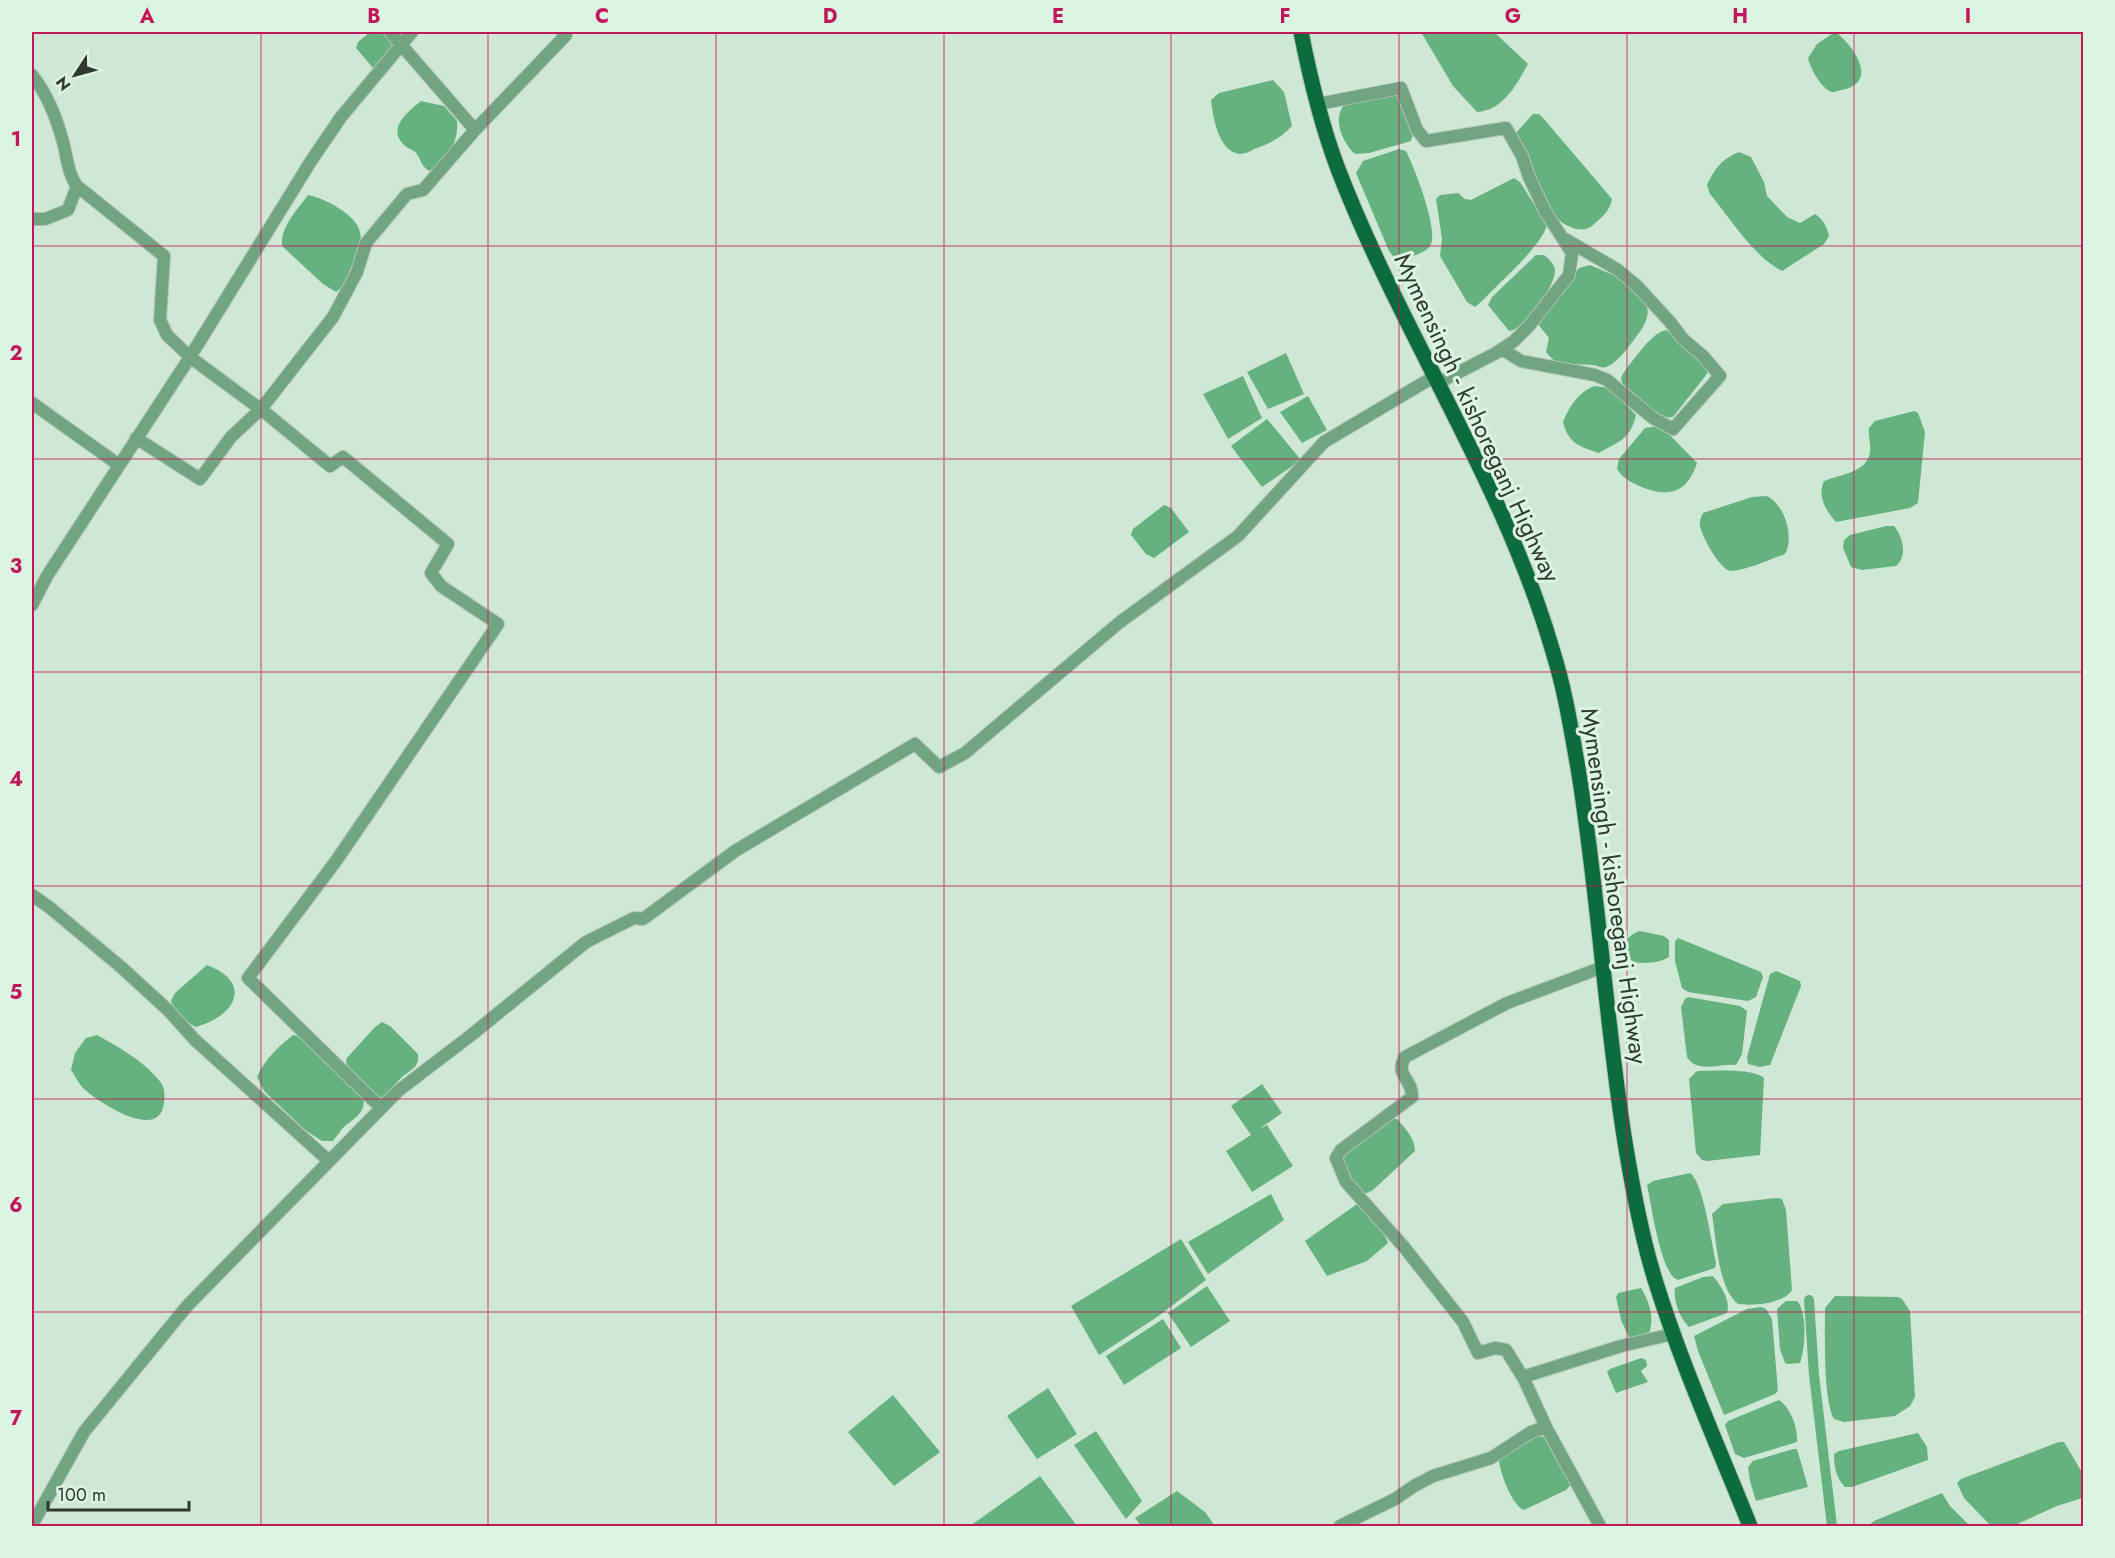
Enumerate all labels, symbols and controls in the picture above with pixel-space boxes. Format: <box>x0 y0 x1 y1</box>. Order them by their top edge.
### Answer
text: A <box>139 2 155 31</box>
text: B <box>367 2 381 31</box>
text: C <box>595 2 609 31</box>
text: D <box>823 2 837 31</box>
text: E <box>1052 2 1064 31</box>
text: F <box>1279 2 1291 31</box>
text: G <box>1505 2 1521 31</box>
text: H <box>1732 2 1748 31</box>
text: I <box>1965 2 1971 31</box>
north arrow <box>45 45 105 105</box>
text: N <box>50 72 76 95</box>
text: 1 <box>11 125 21 154</box>
street label: Mymensingh - kishoreganj Highway <box>1386 248 1569 588</box>
text: 2 <box>9 339 23 368</box>
text: 3 <box>10 552 22 581</box>
street label: Mymensingh - kishoreganj Highway <box>1572 706 1657 1067</box>
text: 4 <box>9 765 23 794</box>
text: 5 <box>10 978 23 1007</box>
text: 6 <box>9 1191 23 1220</box>
text: 7 <box>10 1404 23 1433</box>
scale bar <box>48 1474 189 1512</box>
text: 100 m <box>57 1482 106 1508</box>

